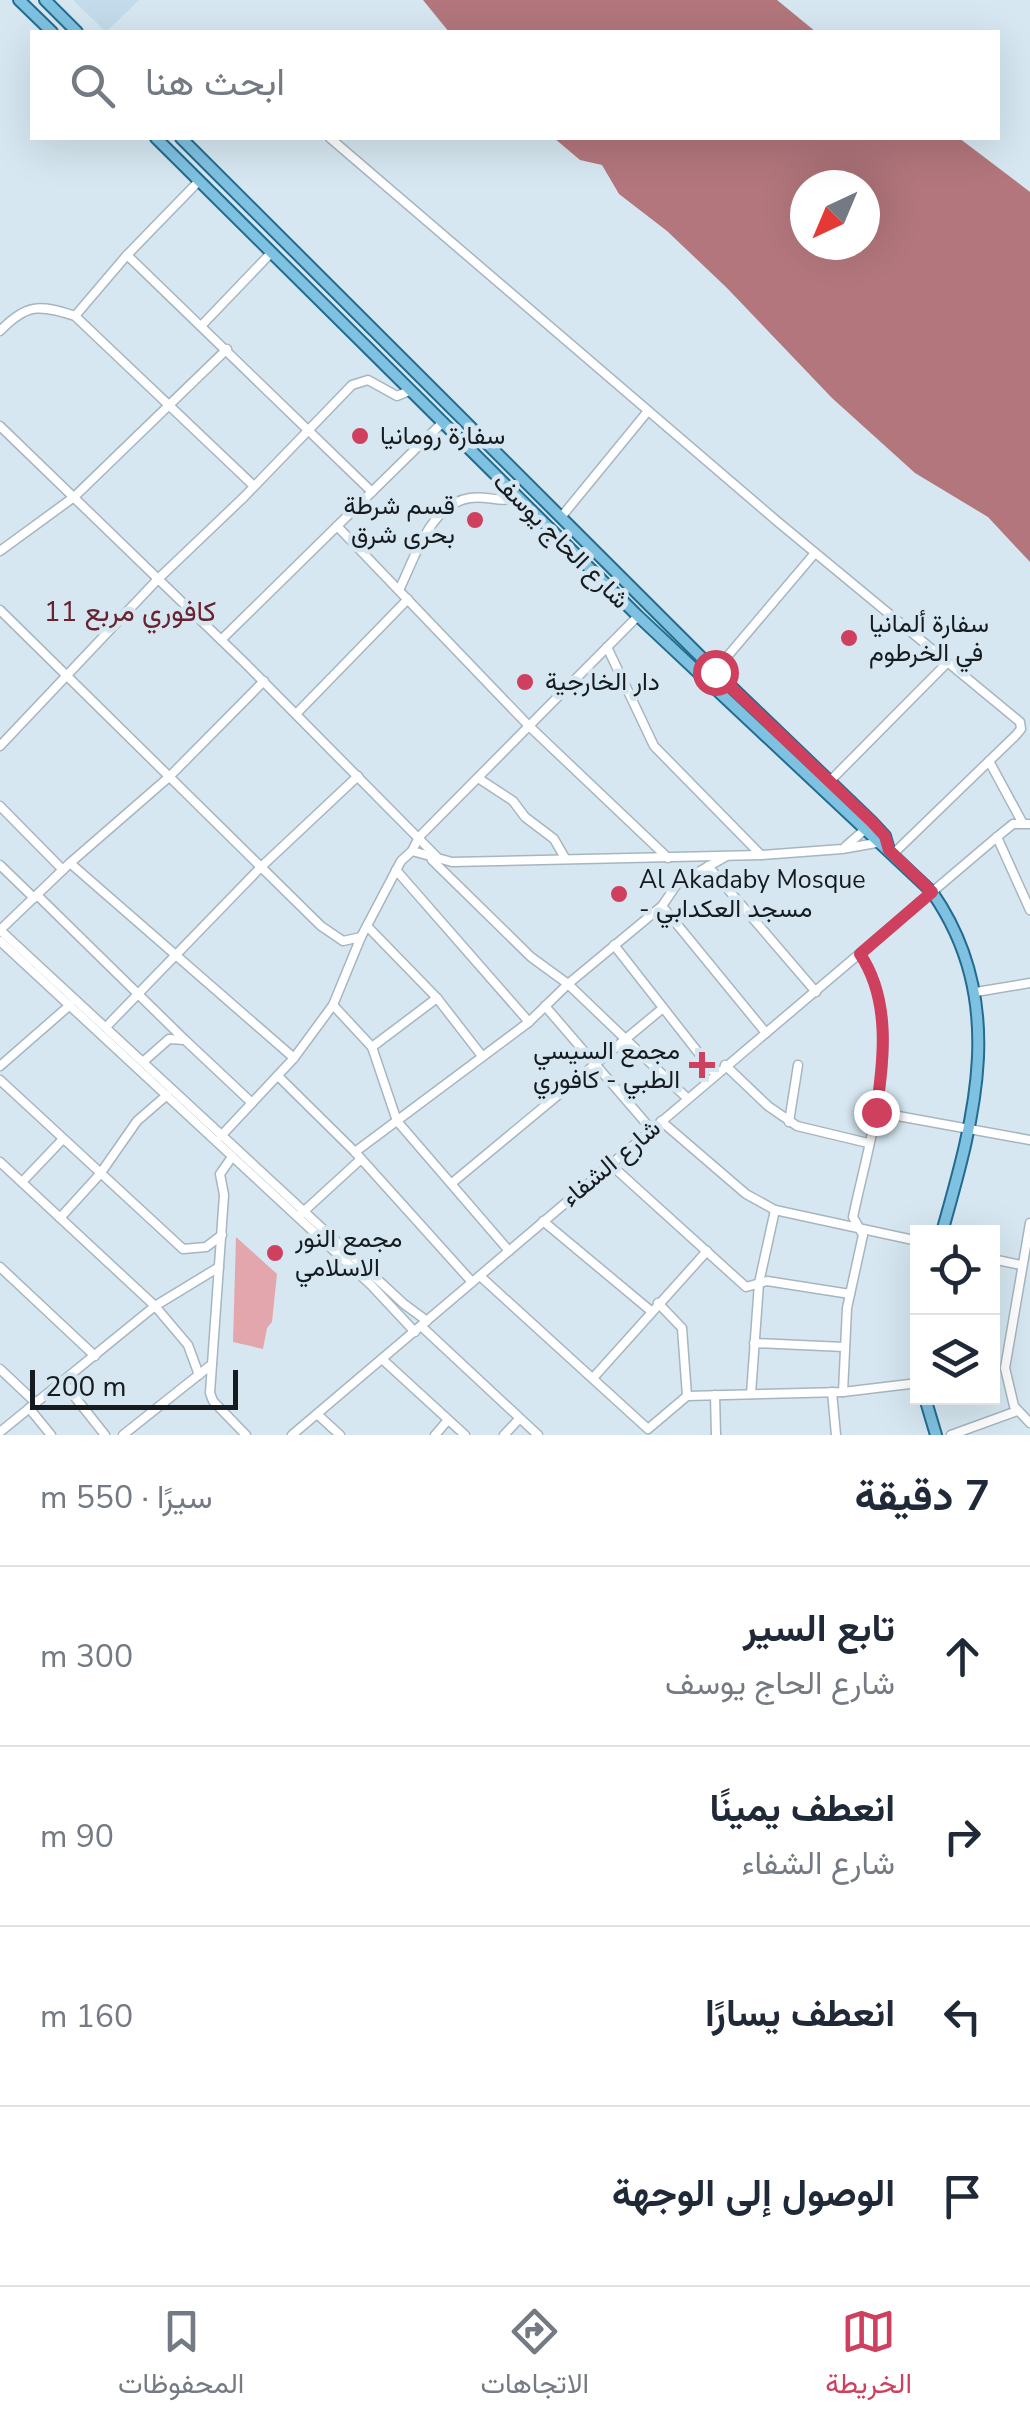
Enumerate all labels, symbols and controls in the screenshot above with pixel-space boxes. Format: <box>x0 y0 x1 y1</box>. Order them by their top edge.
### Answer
search box <box>30 30 1000 140</box>
text: ابحث هنا <box>145 57 285 108</box>
icon: search <box>65 58 120 113</box>
north arrow <box>790 170 880 260</box>
place label: سفارة رومانيا <box>380 419 505 453</box>
marker: سفارة رومانيا <box>349 425 371 447</box>
street label: شارع الحاج يوسف <box>485 465 637 617</box>
place label: قسم شرطة بحرى شرق <box>344 489 455 552</box>
marker: قسم شرطة بحرى شرق <box>464 509 486 531</box>
district label: كافوري مربع 11 <box>44 593 216 634</box>
place label: سفارة ألمانيا في الخرطوم <box>869 607 989 673</box>
marker: سفارة ألمانيا في الخرطوم <box>838 627 860 649</box>
route start <box>693 650 739 696</box>
place label: دار الخارجية <box>545 665 660 699</box>
marker: دار الخارجية <box>514 671 536 693</box>
place label: Al Akadaby Mosque - مسجد العكدابي <box>639 863 866 929</box>
marker: Al Akadaby Mosque - مسجد العكدابي <box>608 883 630 905</box>
place label: مجمع السيسي الطبي - كافوري <box>533 1034 680 1100</box>
marker: مجمع السيسي الطبي - كافوري <box>689 1052 715 1078</box>
route end <box>854 1090 900 1136</box>
street label: شارع الشفاء <box>554 1111 668 1215</box>
place label: مجمع النور الاسلامي <box>294 1222 402 1288</box>
map controls <box>910 1225 1000 1405</box>
button: locate <box>910 1225 1000 1315</box>
marker: مجمع النور الاسلامي <box>264 1242 286 1264</box>
button: layers <box>910 1315 1000 1405</box>
scale bar <box>30 1365 238 1410</box>
text: 200 m <box>45 1368 127 1406</box>
text: 7 دقيقة <box>854 1468 990 1525</box>
text: سيرًا · 550 m <box>40 1476 213 1519</box>
text: تابع السير <box>743 1603 895 1654</box>
icon: ahead <box>935 1629 990 1684</box>
text: 300 m <box>40 1635 133 1678</box>
text: شارع الحاج يوسف <box>665 1662 895 1705</box>
text: انعطف يمينًا <box>710 1783 895 1834</box>
icon: right <box>935 1809 990 1864</box>
text: 90 m <box>40 1815 114 1858</box>
text: شارع الشفاء <box>742 1842 895 1885</box>
text: انعطف يسارًا <box>705 1988 895 2039</box>
icon: left <box>935 1989 990 2044</box>
text: 160 m <box>40 1995 133 2038</box>
text: الوصول إلى الوجهة <box>612 2168 895 2219</box>
icon: arrive <box>935 2169 990 2224</box>
tab: المحفوظات <box>118 2304 244 2408</box>
tab: الاتجاهات <box>480 2304 589 2408</box>
tab: الخريطة <box>825 2304 912 2408</box>

